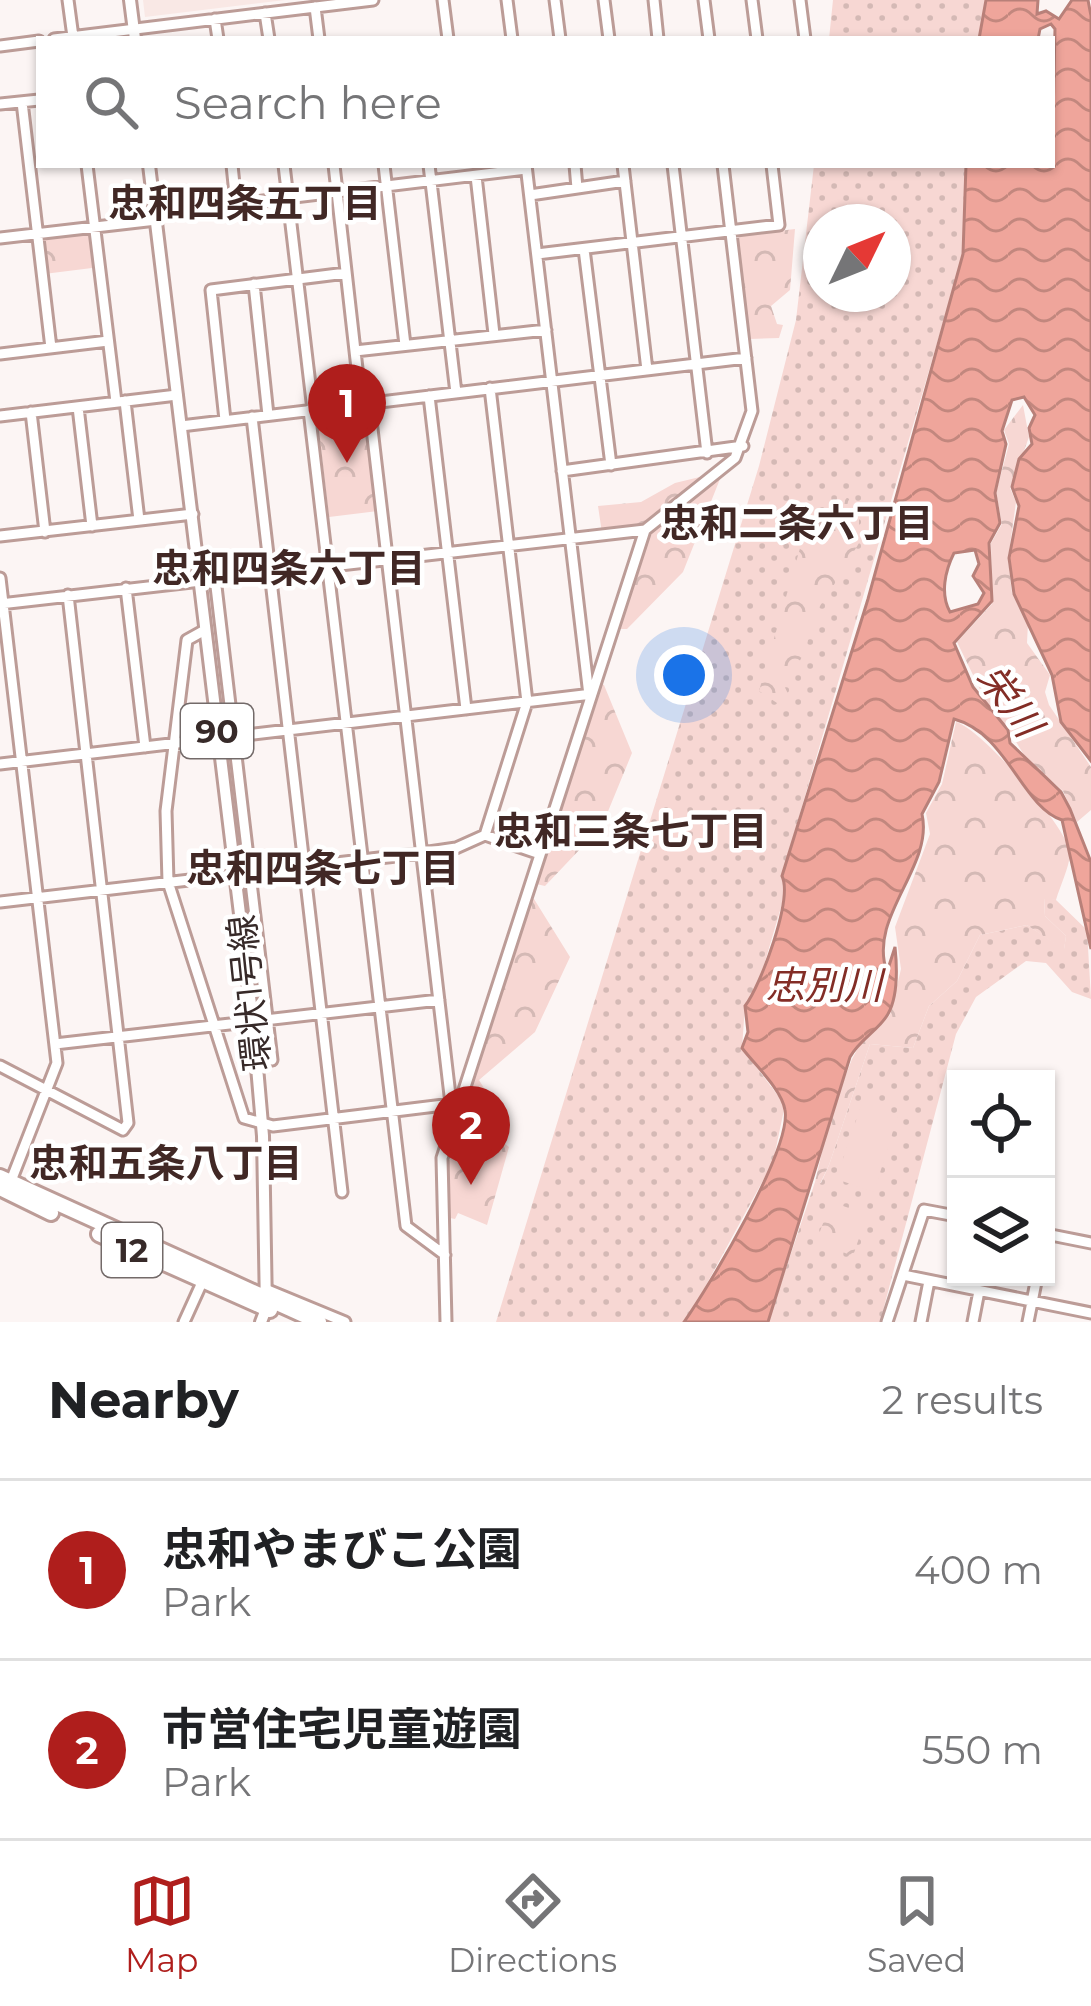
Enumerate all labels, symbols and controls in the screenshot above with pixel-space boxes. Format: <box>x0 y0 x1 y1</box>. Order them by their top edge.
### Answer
search box <box>36 36 1055 168</box>
icon: search <box>78 69 144 135</box>
text: Search here <box>174 75 442 130</box>
district label: 忠和四条五丁目 <box>108 179 382 227</box>
north arrow <box>803 204 911 312</box>
pin: 1 <box>308 364 386 463</box>
district label: 忠和二条六丁目 <box>660 499 934 547</box>
district label: 忠和四条六丁目 <box>152 544 426 592</box>
your location <box>654 645 714 705</box>
water label: 栄川 <box>968 654 1055 749</box>
road number: 90 <box>181 704 253 758</box>
district label: 忠和三条七丁目 <box>494 807 768 855</box>
district label: 忠和四条七丁目 <box>186 844 460 892</box>
street label: 環状1号線 <box>219 913 279 1073</box>
water label: 忠別川 <box>765 961 886 1009</box>
map controls <box>947 1070 1055 1286</box>
button: locate <box>947 1070 1055 1178</box>
pin: 2 <box>432 1086 510 1185</box>
district label: 忠和五条八丁目 <box>29 1139 303 1187</box>
button: layers <box>947 1178 1055 1286</box>
road number: 12 <box>102 1223 162 1277</box>
text: Nearby <box>48 1369 239 1431</box>
text: 2 results <box>882 1376 1043 1424</box>
text: 忠和やまびこ公園 <box>162 1521 522 1576</box>
text: 1 <box>79 1546 95 1594</box>
text: 400 m <box>914 1546 1043 1594</box>
text: Park <box>162 1578 251 1626</box>
text: 市営住宅児童遊園 <box>162 1701 522 1756</box>
text: 2 <box>75 1726 99 1774</box>
text: 550 m <box>922 1726 1043 1774</box>
text: Park <box>162 1758 251 1806</box>
tab: Map <box>125 1868 198 1980</box>
tab: Directions <box>448 1868 617 1980</box>
tab: Saved <box>867 1868 966 1980</box>

